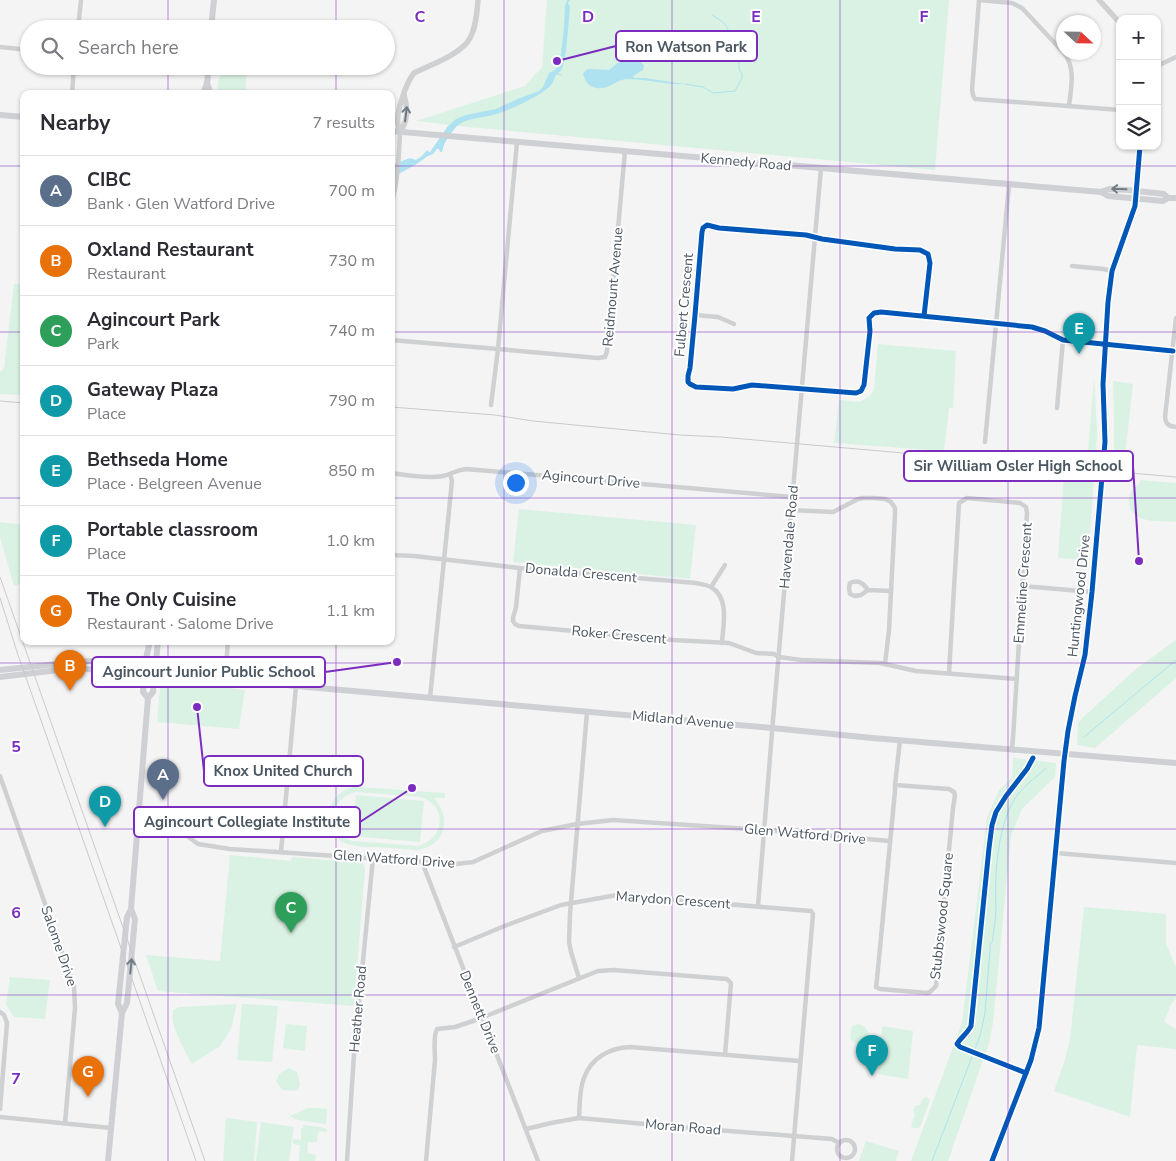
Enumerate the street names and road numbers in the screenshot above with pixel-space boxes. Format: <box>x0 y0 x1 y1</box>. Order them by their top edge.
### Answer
street label: Kennedy Road <box>700 149 792 175</box>
street label: Reidmount Avenue <box>598 227 628 347</box>
street label: Fulbert Crescent <box>670 252 698 358</box>
street label: Agincourt Drive <box>541 465 641 493</box>
street label: Havendale Road <box>775 484 803 590</box>
street label: Emmeline Crescent <box>1009 522 1037 644</box>
street label: Huntingwood Drive <box>1063 534 1095 658</box>
street label: Donalda Crescent <box>524 559 638 587</box>
street label: Roker Crescent <box>571 621 667 649</box>
street label: Midland Avenue <box>631 706 735 734</box>
street label: Glen Watford Drive <box>743 819 867 849</box>
street label: Glen Watford Drive <box>332 845 456 873</box>
street label: Stubbswood Square <box>926 852 958 980</box>
street label: Marydon Crescent <box>615 887 731 913</box>
street label: Salome Drive <box>36 903 82 989</box>
street label: Heather Road <box>345 965 371 1053</box>
street label: Dennett Drive <box>455 968 505 1056</box>
street label: Moran Road <box>644 1114 722 1140</box>

